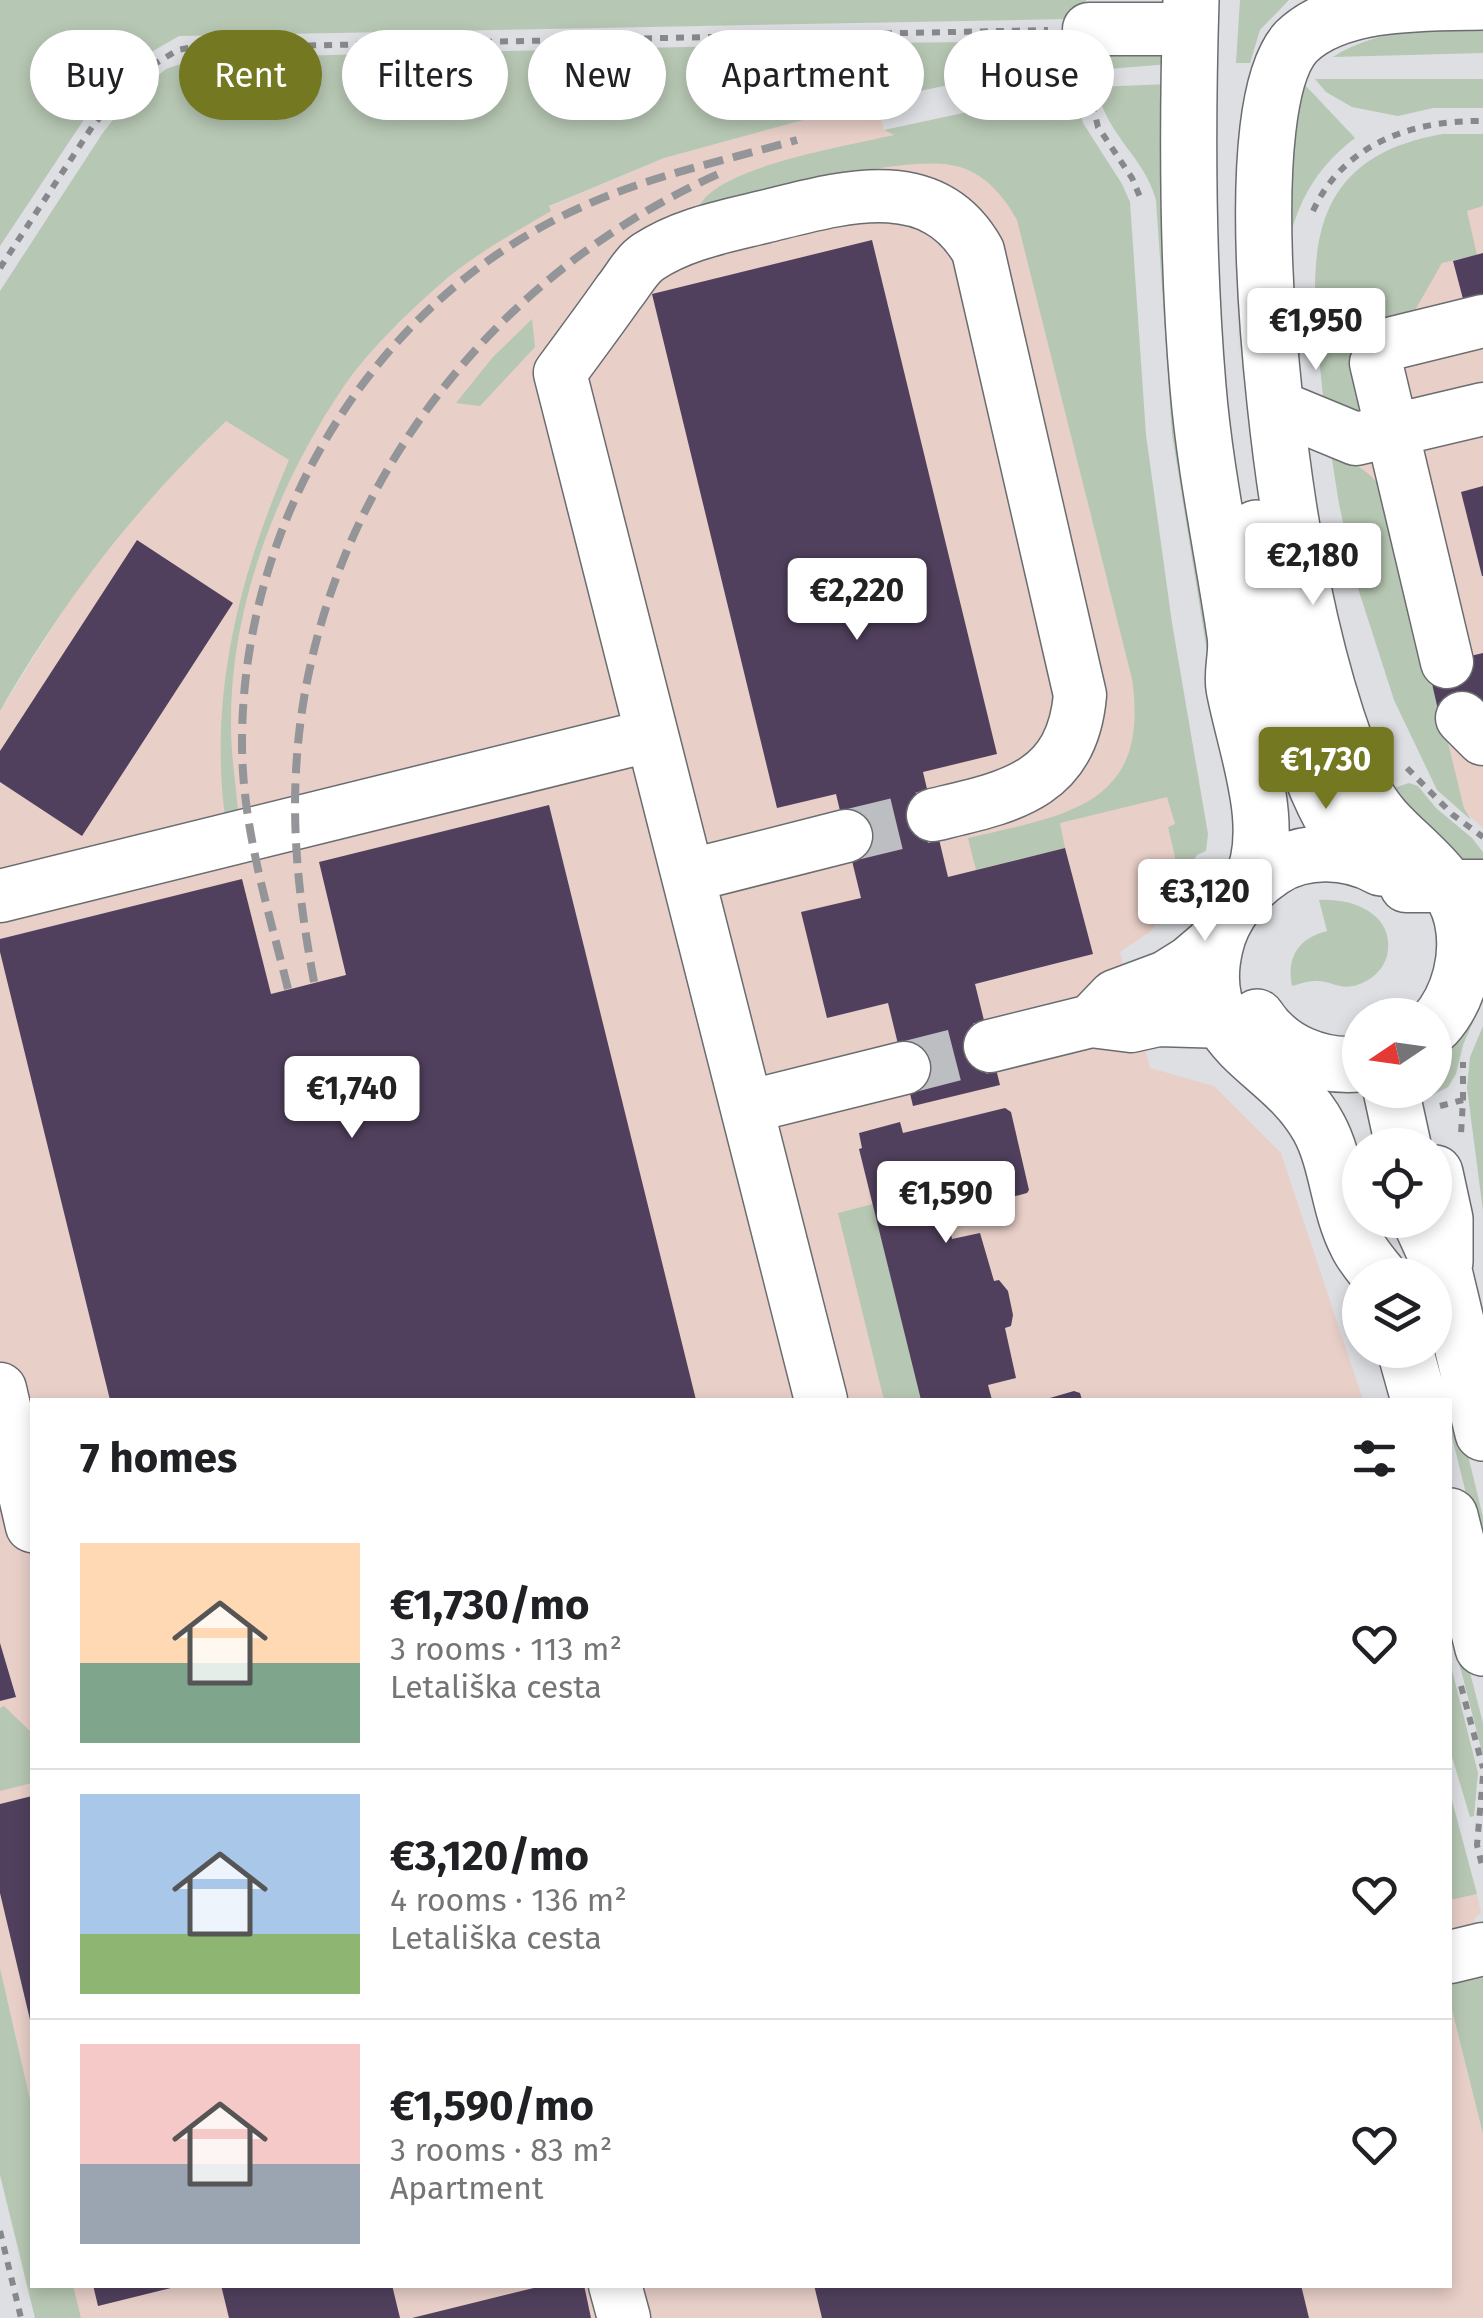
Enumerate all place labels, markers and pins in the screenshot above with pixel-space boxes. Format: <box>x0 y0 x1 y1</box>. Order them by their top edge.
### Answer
pin: €1,950 <box>1235 288 1397 373</box>
pin: €2,180 <box>1232 523 1394 608</box>
pin: €2,220 <box>776 558 938 643</box>
pin: €1,730 <box>1245 727 1407 812</box>
pin: €3,120 <box>1124 859 1286 944</box>
pin: €1,740 <box>271 1056 433 1141</box>
pin: €1,590 <box>865 1161 1027 1246</box>

